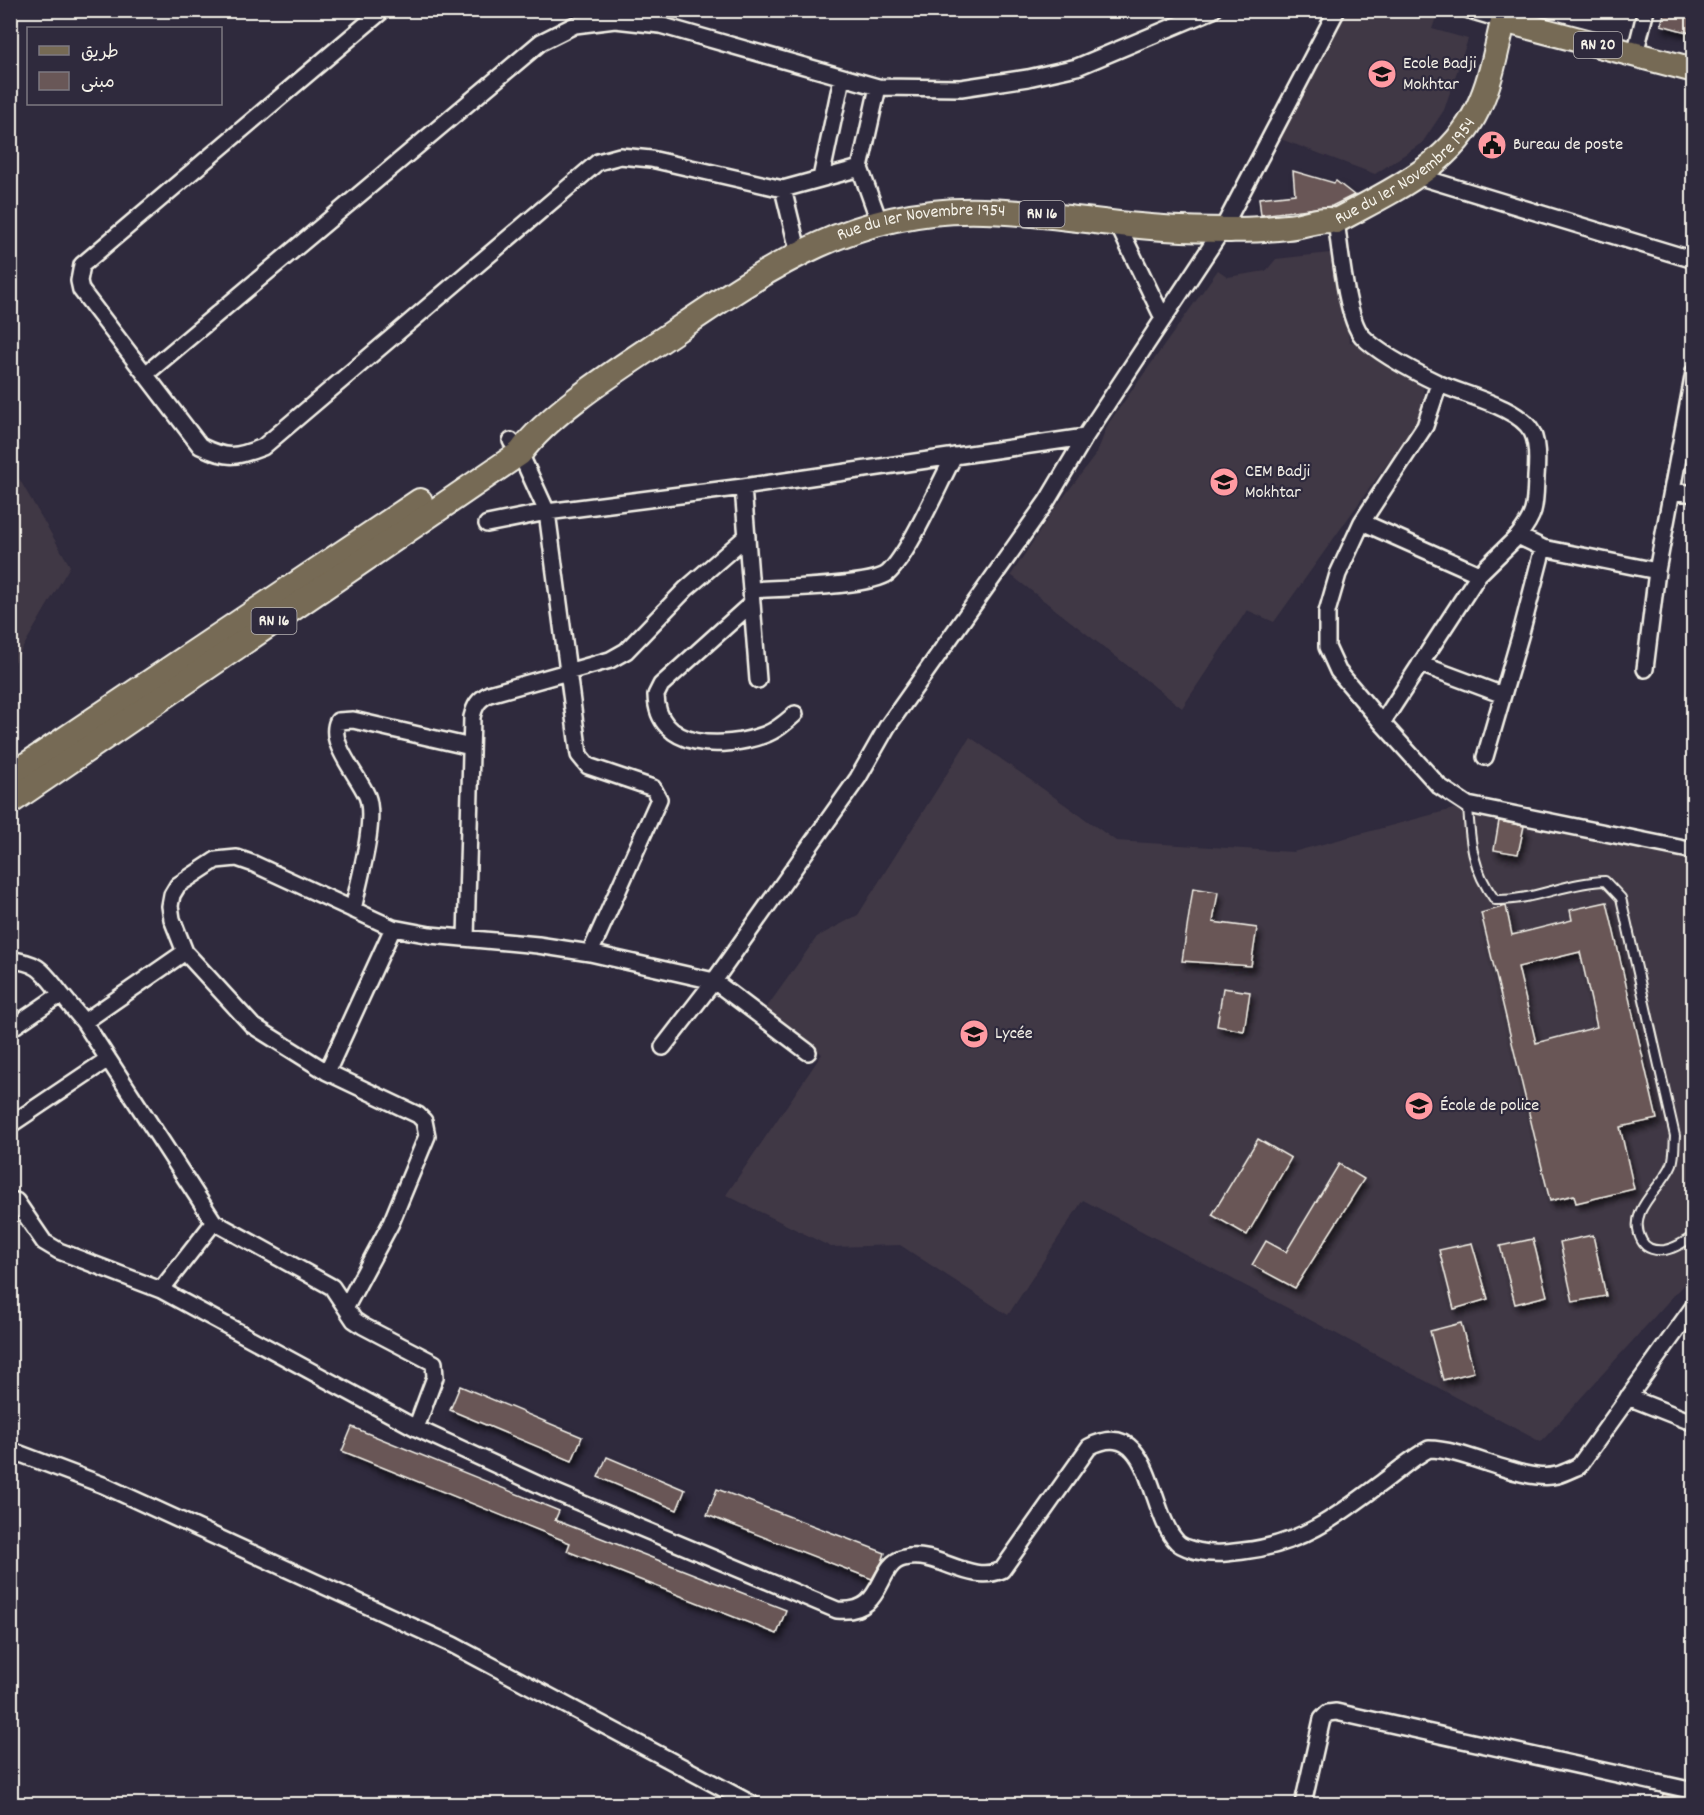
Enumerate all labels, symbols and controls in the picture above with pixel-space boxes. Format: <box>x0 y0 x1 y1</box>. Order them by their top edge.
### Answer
legend <box>27 27 222 105</box>
road number: RN 20 <box>1574 32 1622 58</box>
text: طريق <box>81 41 119 66</box>
place label: Ecole Badji Mokhtar <box>1403 52 1476 98</box>
school or university icon: Ecole Badji Mokhtar <box>1366 58 1398 90</box>
text: مبنى <box>81 71 115 96</box>
street label: Rue du 1er Novembre 1954 <box>1331 113 1482 232</box>
public building icon: Bureau de poste <box>1476 129 1508 161</box>
place label: Bureau de poste <box>1513 133 1623 158</box>
street label: Rue du 1er Novembre 1954 <box>833 198 1006 248</box>
road number: RN 16 <box>1020 201 1064 227</box>
place label: CEM Badji Mokhtar <box>1245 460 1310 506</box>
school or university icon: CEM Badji Mokhtar <box>1208 466 1240 498</box>
road number: RN 16 <box>252 608 296 634</box>
school or university icon: Lycée <box>958 1018 990 1050</box>
place label: Lycée <box>995 1022 1033 1047</box>
school or university icon: École de police <box>1403 1090 1435 1122</box>
place label: École de police <box>1440 1094 1539 1119</box>

